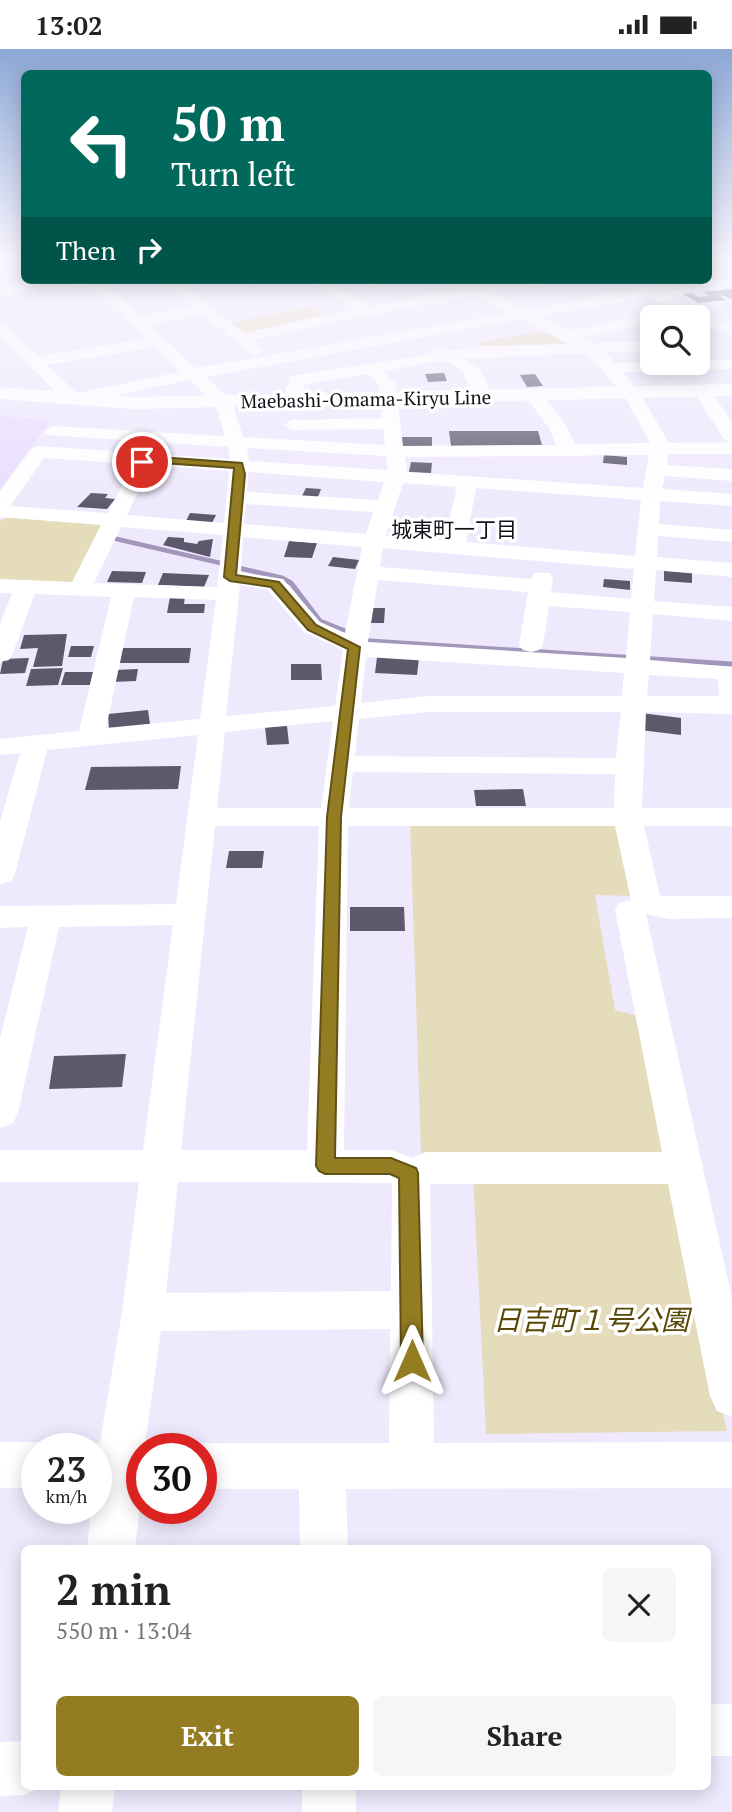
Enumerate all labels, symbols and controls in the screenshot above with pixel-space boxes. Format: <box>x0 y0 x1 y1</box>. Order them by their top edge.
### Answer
text: 13:02 <box>35 8 103 42</box>
text: 50 m <box>171 90 285 155</box>
icon: left <box>56 98 147 189</box>
text: Turn left <box>171 153 295 195</box>
icon: right <box>130 231 168 269</box>
text: Then <box>56 233 116 267</box>
map controls <box>640 305 710 375</box>
button: search <box>640 305 710 375</box>
street label: Maebashi-Omama-Kiryu Line <box>240 384 491 413</box>
pin <box>112 432 172 492</box>
icon: arrive <box>123 443 161 481</box>
district label: 城東町一丁目 <box>391 515 517 543</box>
park label: 日吉町１号公園 <box>493 1301 693 1338</box>
position arrow <box>375 1324 449 1398</box>
speed limit sign: 30 <box>126 1433 217 1524</box>
text: 23 <box>47 1446 86 1492</box>
text: km/h <box>46 1484 87 1508</box>
text: 2 min <box>56 1561 171 1617</box>
button: close <box>602 1568 676 1642</box>
text: 550 m · 13:04 <box>56 1615 191 1646</box>
button: Exit <box>56 1696 359 1776</box>
button: Share <box>373 1696 676 1776</box>

